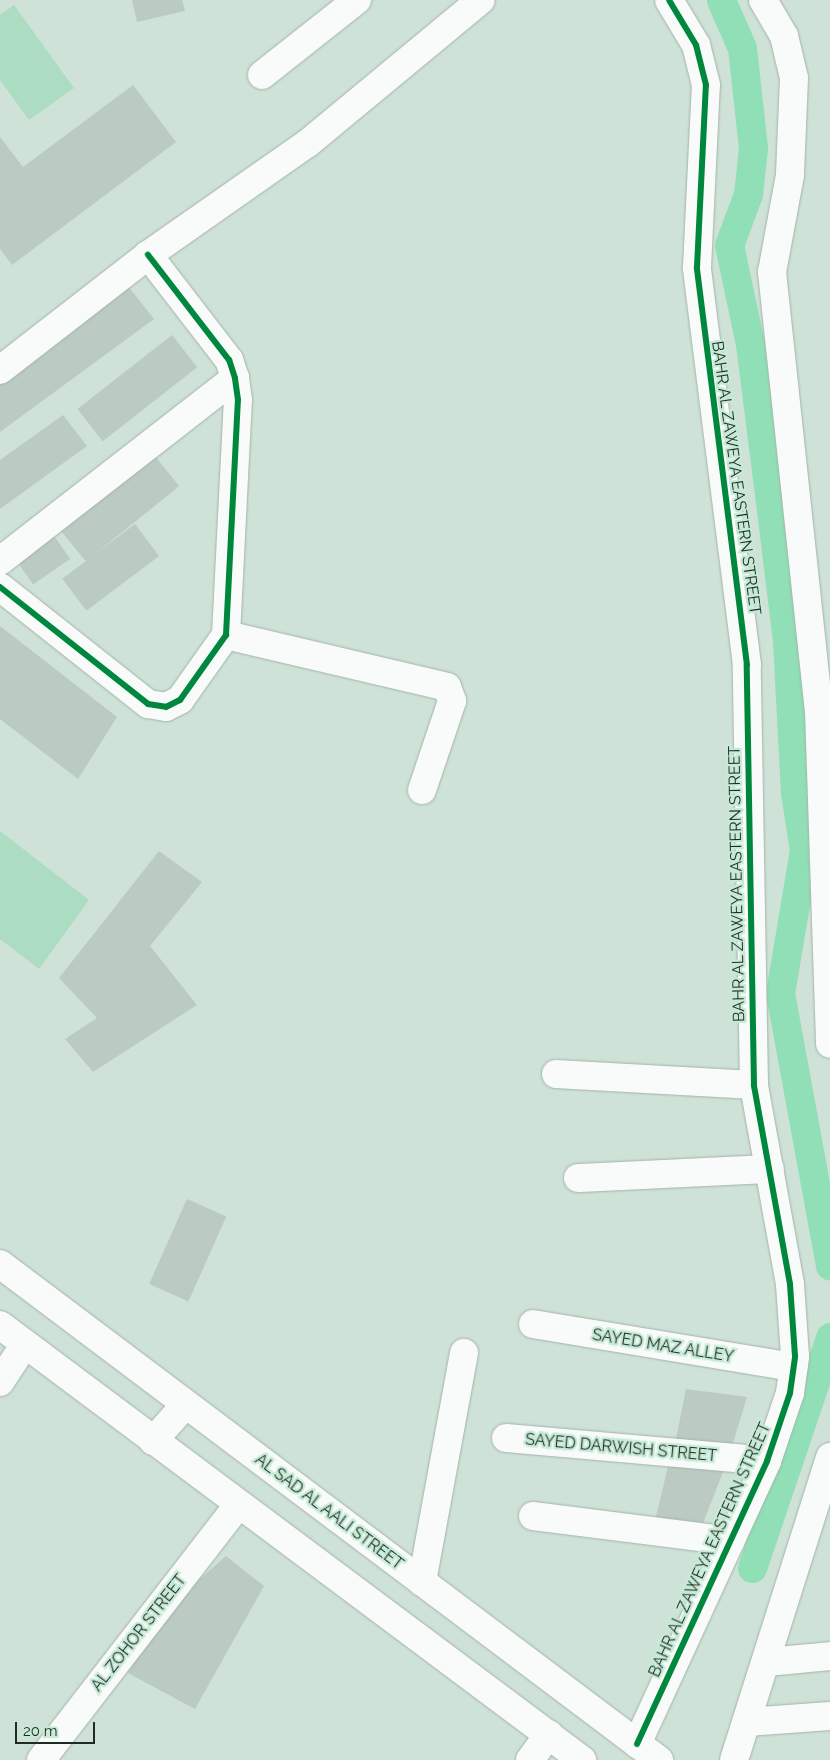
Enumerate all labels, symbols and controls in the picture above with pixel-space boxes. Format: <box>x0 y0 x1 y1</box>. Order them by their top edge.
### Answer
street label: BAHR AL ZAWEYA EASTERN STREET <box>707 339 765 617</box>
street label: BAHR AL ZAWEYA EASTERN STREET <box>725 745 749 1023</box>
street label: SAYED MAZ ALLEY <box>591 1325 735 1367</box>
street label: BAHR AL ZAWEYA EASTERN STREET <box>645 1419 775 1681</box>
street label: SAYED DARWISH STREET <box>524 1430 718 1466</box>
street label: AL SAD AL AALI STREET <box>250 1449 408 1575</box>
street label: AL ZOHOR STREET <box>87 1571 191 1695</box>
scale bar <box>18 1712 98 1744</box>
text: 20 m <box>23 1722 58 1740</box>

